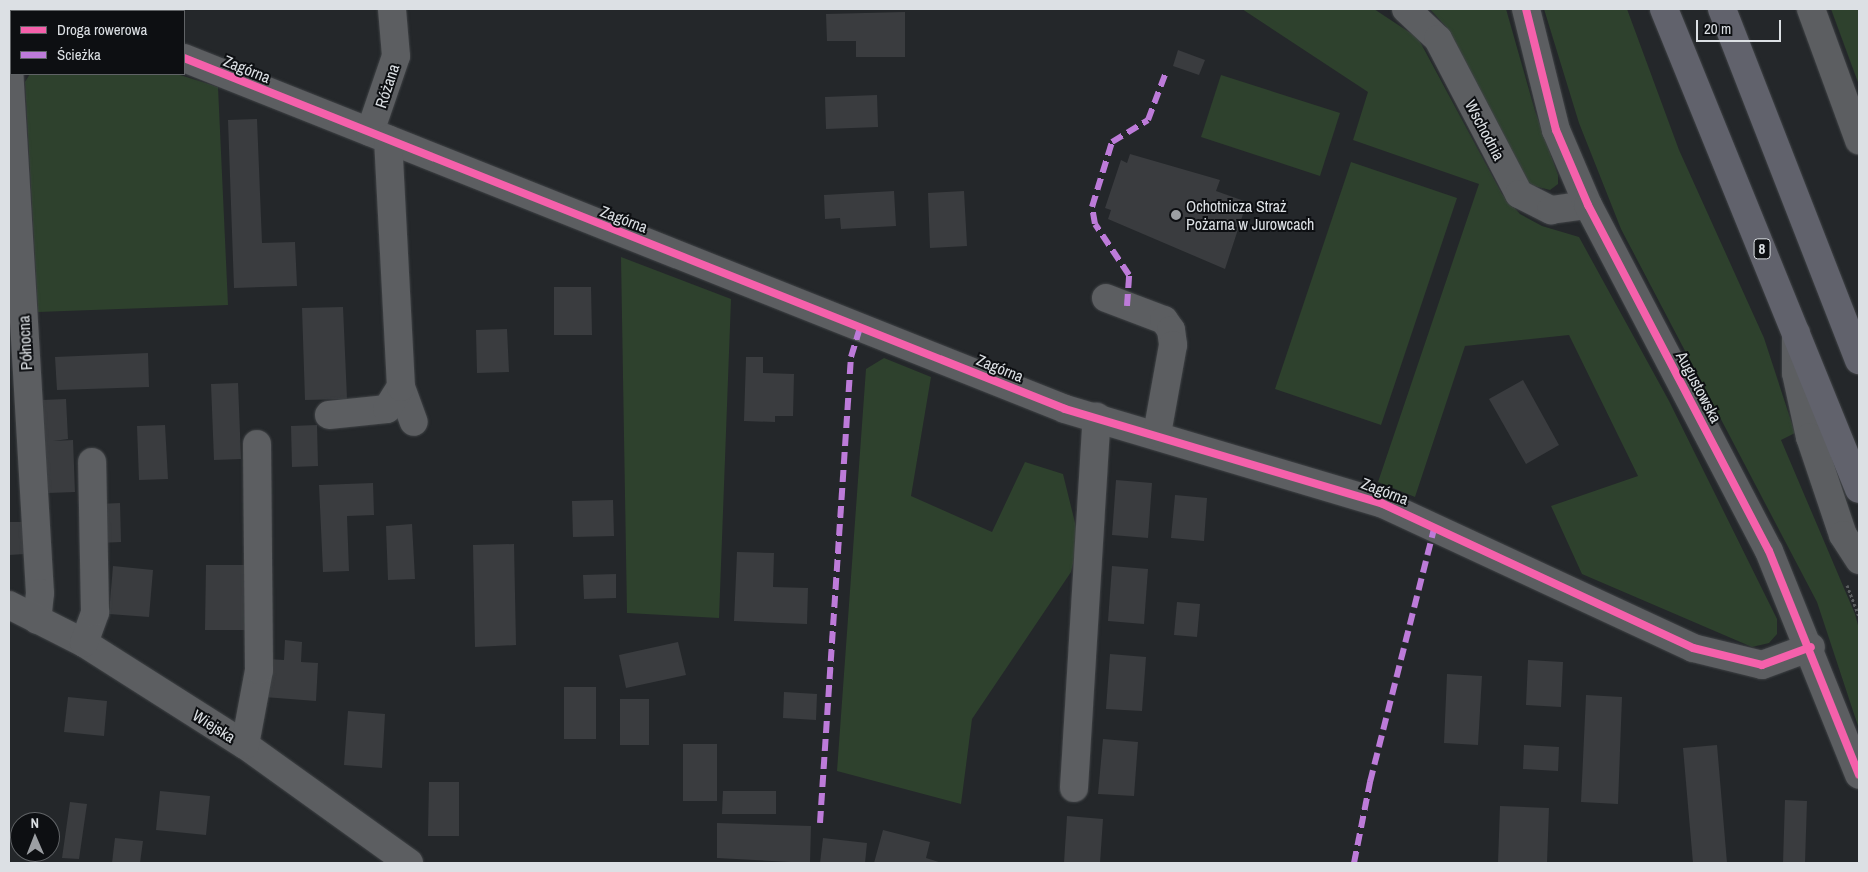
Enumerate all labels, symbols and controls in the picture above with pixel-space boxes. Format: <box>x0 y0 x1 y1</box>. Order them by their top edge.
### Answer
legend <box>10 10 185 75</box>
scale bar <box>1698 10 1783 42</box>
text: 20 m <box>1704 18 1731 39</box>
text: Droga rowerowa <box>57 19 147 40</box>
text: Ścieżka <box>57 44 101 65</box>
street label: Zagórna <box>221 51 273 87</box>
street label: Różana <box>371 62 403 110</box>
street label: Wschodnia <box>1461 97 1509 163</box>
place label: Ochotnicza Straż Pożarna w Jurowcach <box>1186 196 1314 234</box>
street label: Zagórna <box>598 201 650 237</box>
marker: Ochotnicza Straż Pożarna w Jurowcach <box>1170 209 1182 221</box>
road number: 8 <box>1753 236 1771 262</box>
street label: Północna <box>14 315 36 371</box>
street label: Augustowska <box>1672 348 1726 426</box>
street label: Zagórna <box>974 350 1026 386</box>
street label: Zagórna <box>1359 473 1411 509</box>
street label: Wiejska <box>189 705 239 747</box>
north arrow <box>10 812 60 862</box>
text: N <box>30 814 39 832</box>

